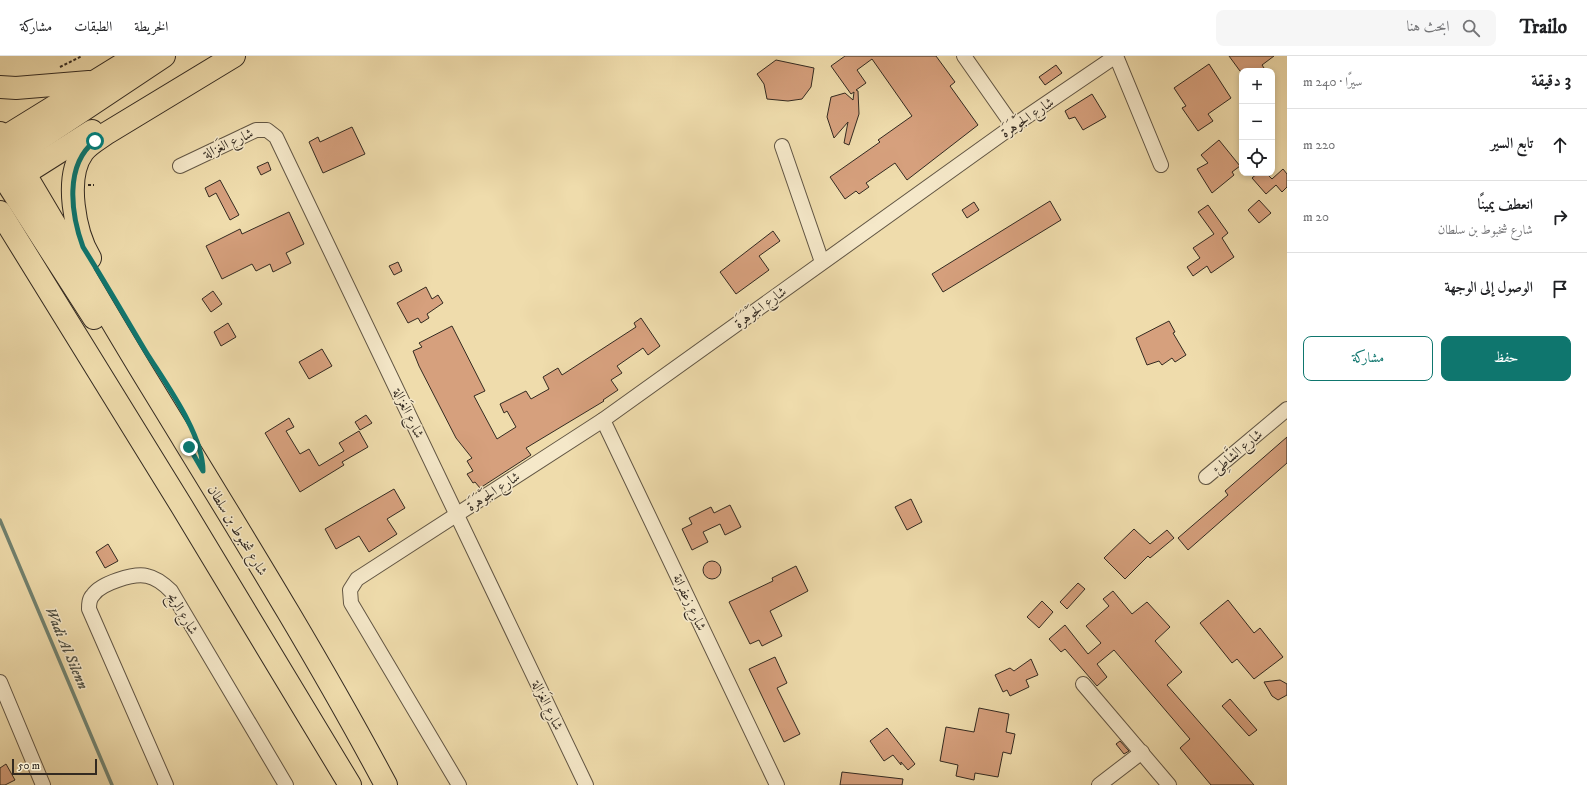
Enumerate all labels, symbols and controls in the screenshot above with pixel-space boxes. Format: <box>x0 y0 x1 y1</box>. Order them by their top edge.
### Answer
search box <box>1216 10 1496 46</box>
text: Trailo <box>1520 16 1567 39</box>
text: ابحث هنا <box>1406 17 1450 36</box>
icon: search <box>1460 17 1482 39</box>
text: مشاركة <box>20 18 52 36</box>
text: الطبقات <box>74 18 112 36</box>
text: الخريطة <box>134 18 168 36</box>
map controls <box>1239 68 1275 176</box>
button: + <box>1239 68 1275 104</box>
text: 3 دقيقة <box>1531 70 1571 92</box>
text: سيرًا · 240 m <box>1303 74 1363 90</box>
street label: شارع الجَوْهَرَة <box>996 92 1059 144</box>
button: − <box>1239 104 1275 140</box>
street label: شارع الغَزالة <box>199 123 257 166</box>
route start <box>86 132 104 150</box>
text: تابع السير <box>1491 134 1533 153</box>
icon: ahead <box>1549 134 1571 156</box>
text: 220 m <box>1303 137 1335 153</box>
button: locate <box>1239 140 1275 176</box>
text: انعطف يمينًا <box>1478 195 1533 214</box>
icon: right <box>1549 206 1571 228</box>
text: 20 m <box>1303 209 1329 225</box>
text: شارع شخبوط بن سلطان <box>1438 222 1533 238</box>
text: الوصول إلى الوجهة <box>1444 278 1533 297</box>
icon: arrive <box>1549 278 1571 300</box>
street label: شارع الجَوْهَرَة <box>730 281 791 334</box>
button: مشاركة <box>1303 336 1433 381</box>
button: حفظ <box>1441 336 1571 381</box>
street label: شارع الغَزالة <box>386 384 430 442</box>
street label: شارع الشَّاطِئ <box>1206 423 1268 480</box>
route end <box>180 438 198 456</box>
street label: شارع الجَوْهَرَة <box>462 466 525 517</box>
street label: شارع شخبوط بن سلطان <box>201 482 271 580</box>
street label: شارع زعفرانة <box>666 571 710 635</box>
street label: شارع الريح <box>160 589 202 640</box>
water label: Wadi Al Silenn <box>41 604 93 693</box>
street label: شارع الغَزالة <box>525 676 569 734</box>
scale bar <box>12 757 97 776</box>
text: 50 m <box>18 759 40 773</box>

